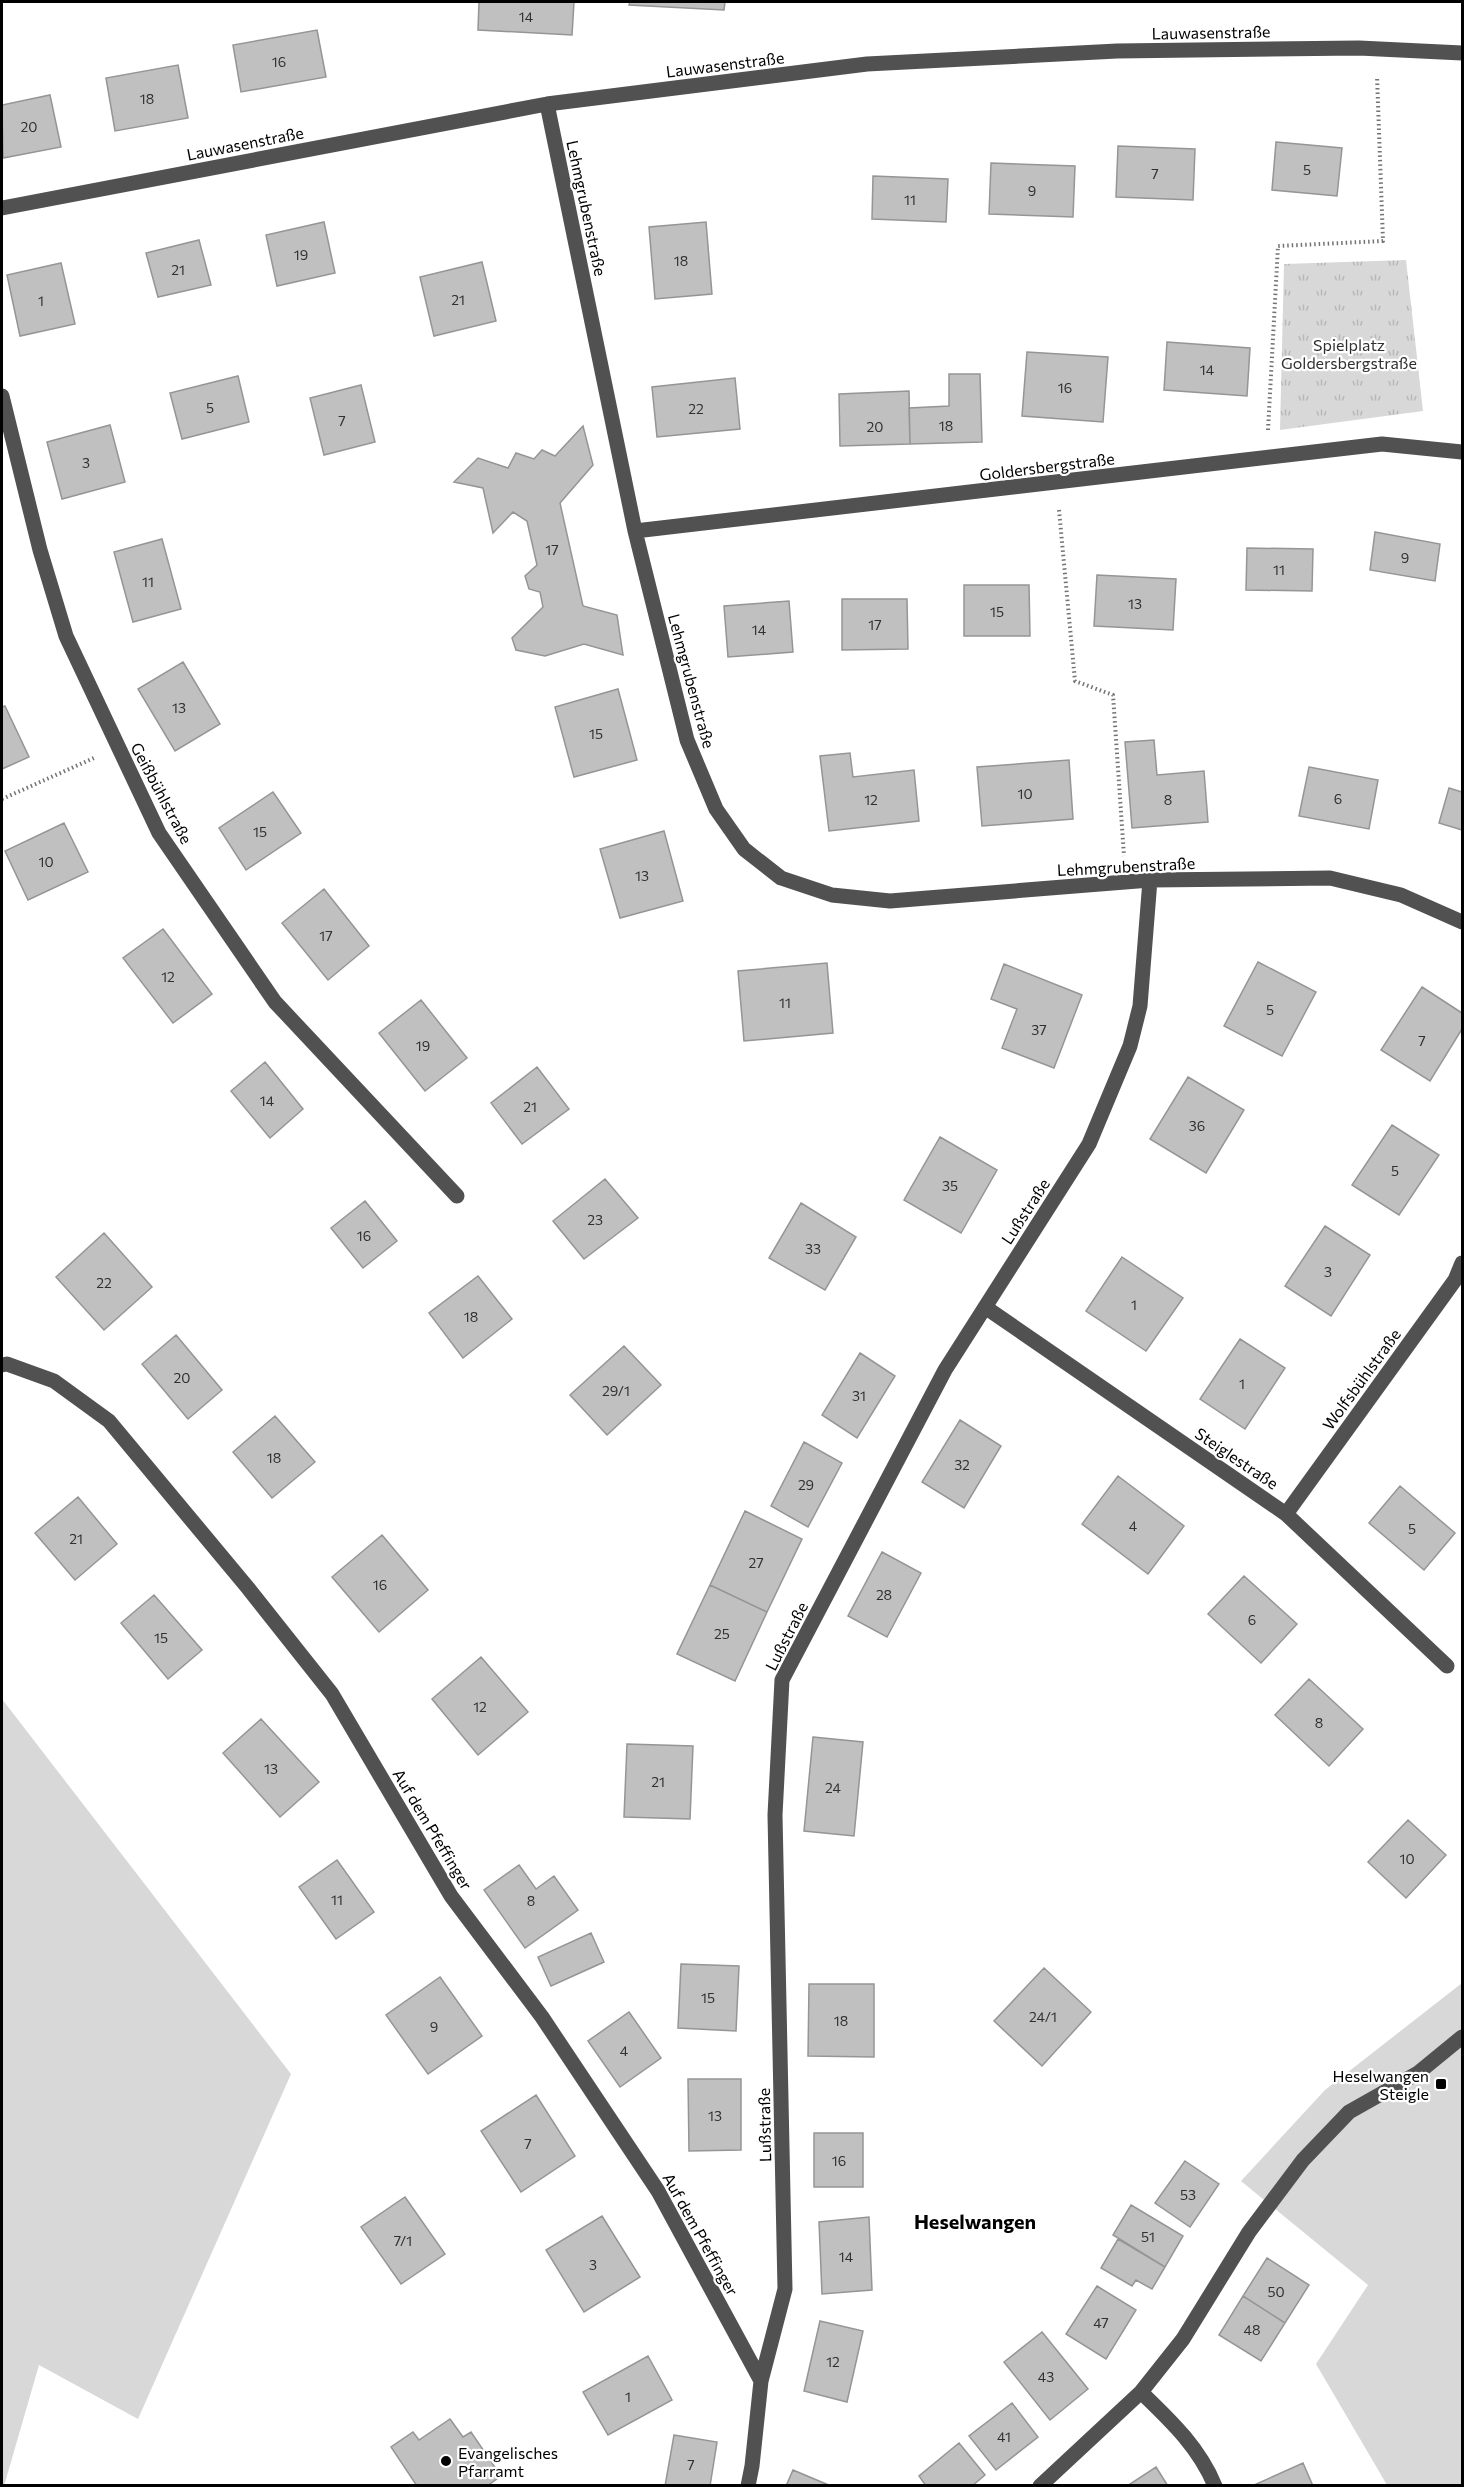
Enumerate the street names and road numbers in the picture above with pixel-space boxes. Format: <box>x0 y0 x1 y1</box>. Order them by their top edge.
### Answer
street label: Lauwasenstraße <box>1151 21 1271 43</box>
street label: Lauwasenstraße <box>665 47 785 81</box>
street label: Lauwasenstraße <box>185 122 305 164</box>
street label: Lehmgrubenstraße <box>563 138 611 278</box>
street label: Goldersbergstraße <box>978 448 1116 484</box>
street label: Lehmgrubenstraße <box>665 612 719 750</box>
street label: Geißbühlstraße <box>127 739 197 847</box>
street label: Lehmgrubenstraße <box>1056 853 1196 879</box>
street label: Lußstraße <box>997 1175 1053 1247</box>
street label: Wolfsbühlstraße <box>1318 1325 1404 1433</box>
street label: Steiglestraße <box>1192 1423 1282 1493</box>
street label: Lußstraße <box>761 1599 811 1673</box>
street label: Auf dem Pfeffinger <box>390 1765 477 1893</box>
street label: Lußstraße <box>754 2088 774 2162</box>
street label: Auf dem Pfeffinger <box>659 2169 743 2299</box>

